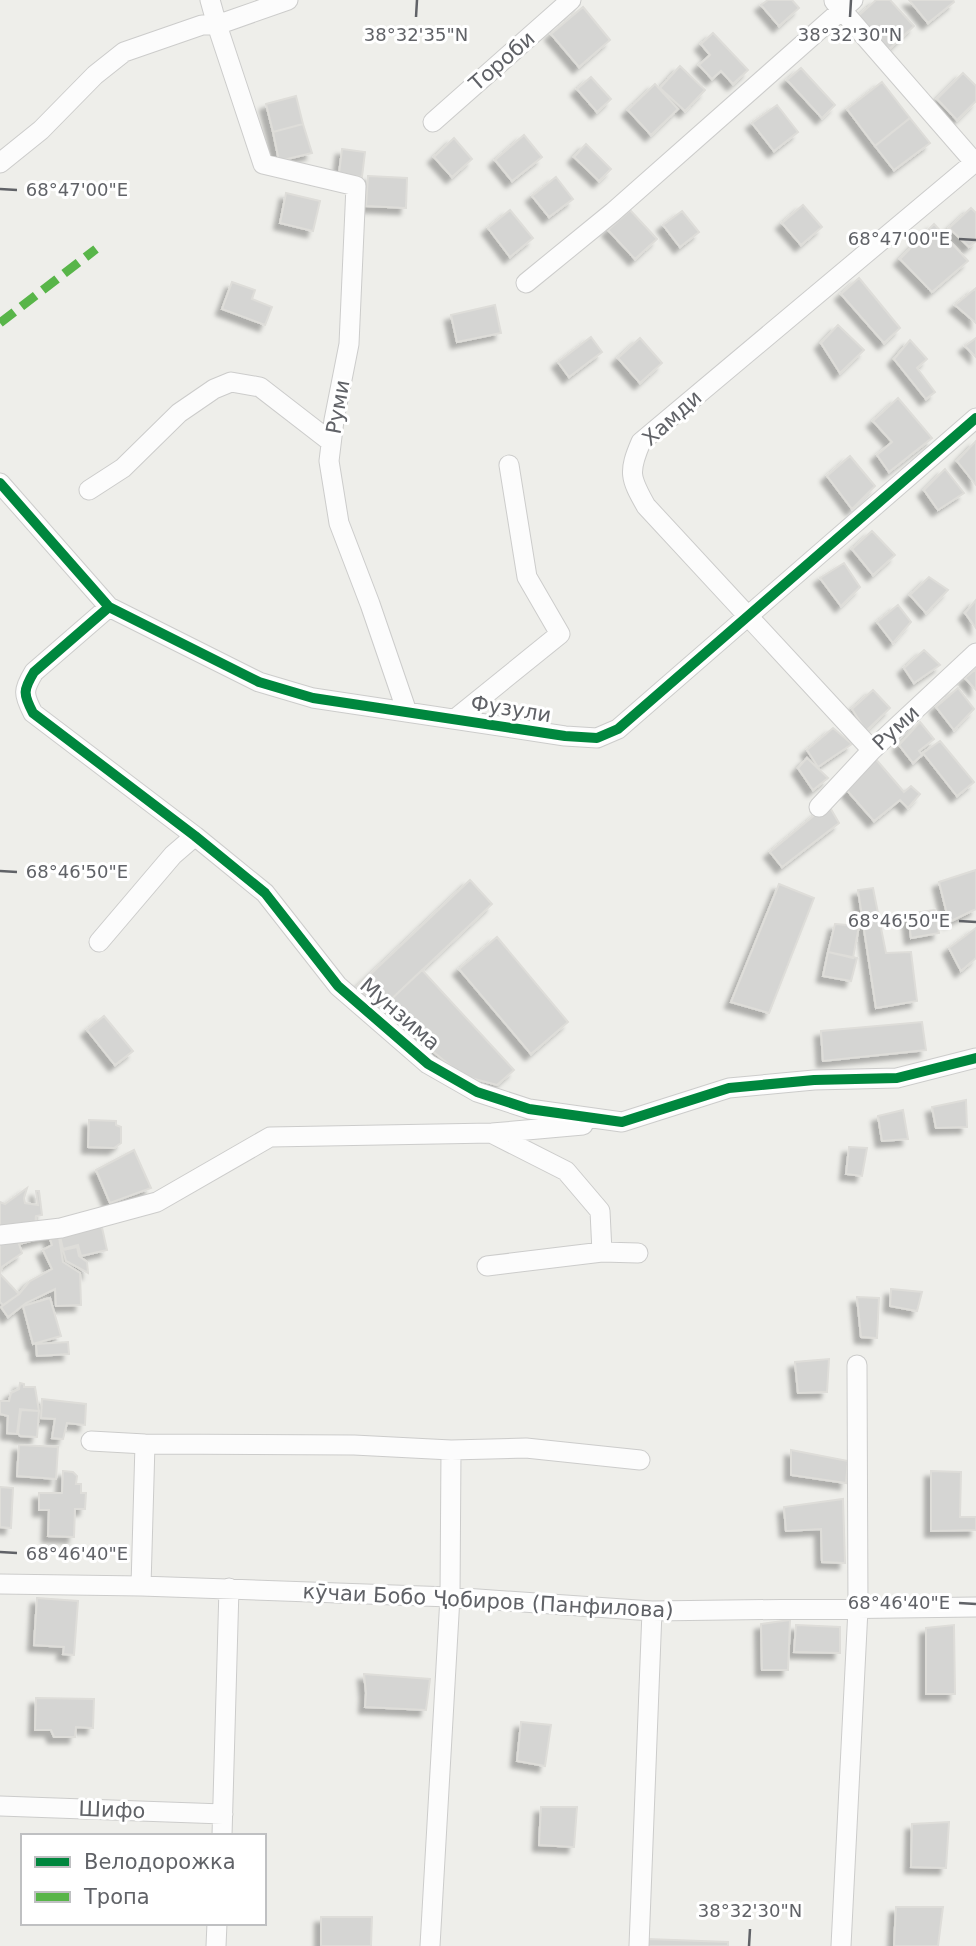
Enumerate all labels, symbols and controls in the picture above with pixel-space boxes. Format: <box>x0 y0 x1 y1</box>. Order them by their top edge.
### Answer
text: 38°32'35"N <box>364 24 468 45</box>
text: 38°32'30"N <box>798 24 902 45</box>
street label: Тороби <box>464 26 539 96</box>
text: 68°47'00"E <box>26 179 128 200</box>
text: 68°47'00"E <box>848 228 950 249</box>
street label: Руми <box>321 378 355 436</box>
street label: Хамди <box>637 385 707 451</box>
street label: Фузули <box>469 691 553 727</box>
street label: Руми <box>868 701 924 755</box>
text: 68°46'50"E <box>26 861 128 882</box>
text: 68°46'50"E <box>848 910 950 931</box>
street label: Мунзима <box>355 973 445 1055</box>
text: 68°46'40"E <box>26 1543 128 1564</box>
street label: кӯчаи Бобо Ҷобиров (Панфилова) <box>302 1579 674 1623</box>
text: 68°46'40"E <box>848 1592 950 1613</box>
street label: Шифо <box>78 1797 146 1823</box>
legend <box>21 1834 266 1925</box>
text: Велодорожка <box>84 1850 236 1874</box>
text: Тропа <box>83 1885 150 1909</box>
text: 38°32'30"N <box>698 1900 802 1921</box>

